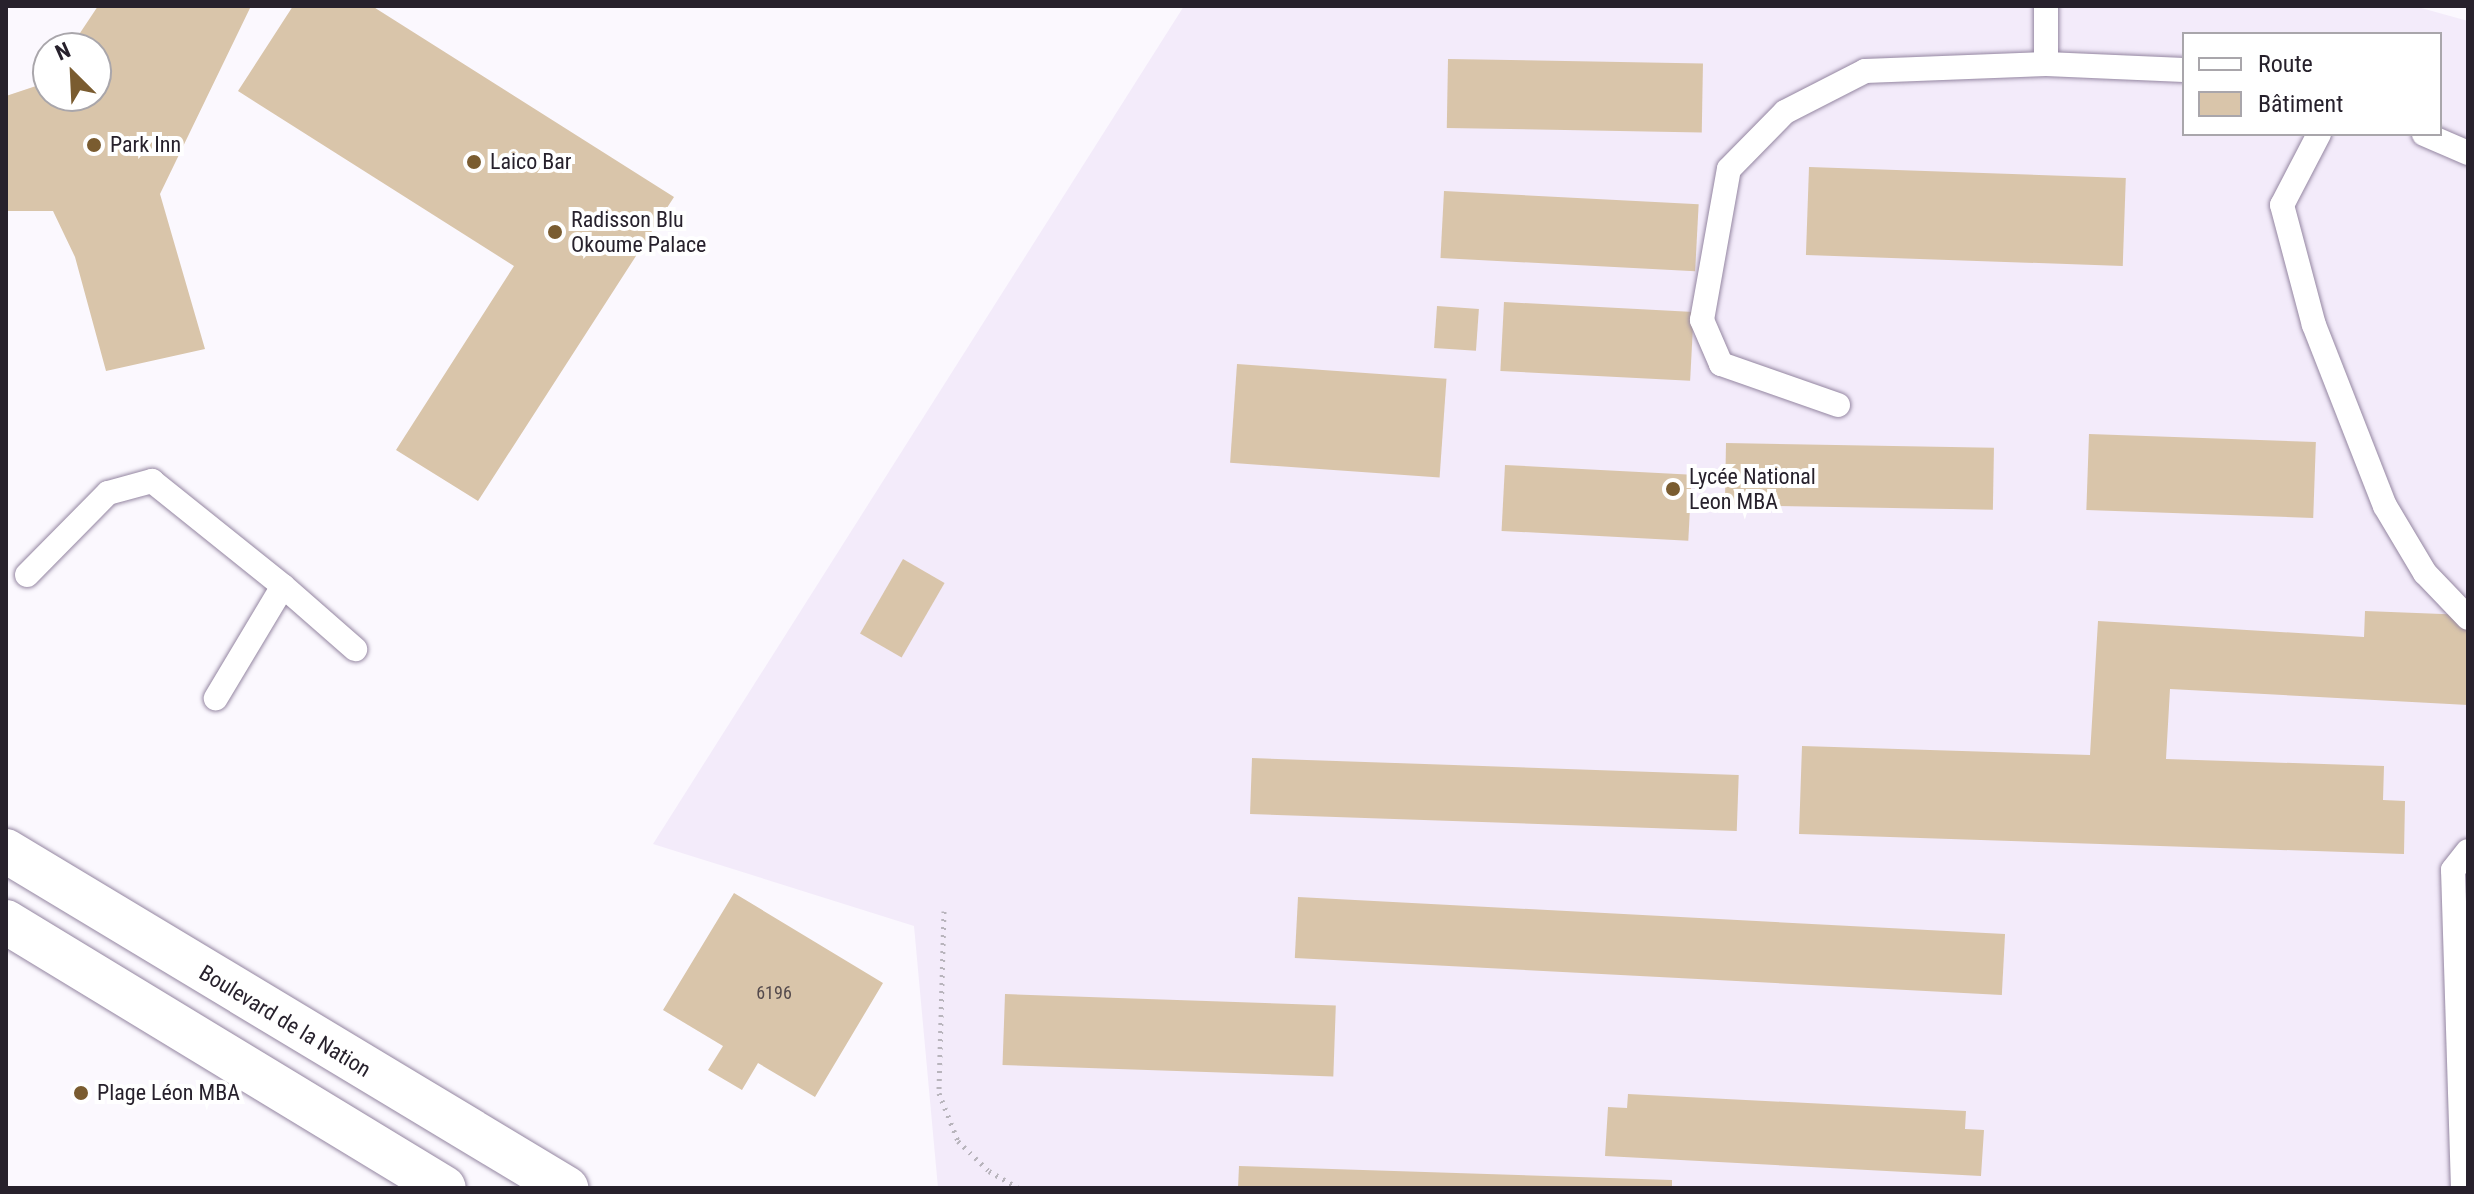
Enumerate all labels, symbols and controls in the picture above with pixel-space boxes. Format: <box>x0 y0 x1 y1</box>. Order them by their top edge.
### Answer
north arrow <box>32 32 112 112</box>
legend <box>2182 32 2442 136</box>
text: N <box>52 37 74 66</box>
text: Route <box>2258 50 2313 78</box>
text: Bâtiment <box>2258 90 2343 118</box>
place label: Park Inn <box>110 132 181 158</box>
marker: Park Inn <box>85 136 103 154</box>
place label: Laico Bar <box>490 149 572 175</box>
marker: Laico Bar <box>465 153 483 171</box>
place label: Radisson Blu Okoume Palace <box>571 206 706 258</box>
marker: Radisson Blu Okoume Palace <box>546 223 564 241</box>
place label: Lycée National Leon MBA <box>1689 463 1816 514</box>
marker: Lycée National Leon MBA <box>1664 480 1682 498</box>
street label: Boulevard de la Nation <box>194 959 376 1083</box>
house number: 6196 <box>756 982 792 1004</box>
place label: Plage Léon MBA <box>97 1080 240 1106</box>
marker: Plage Léon MBA <box>72 1084 90 1102</box>

